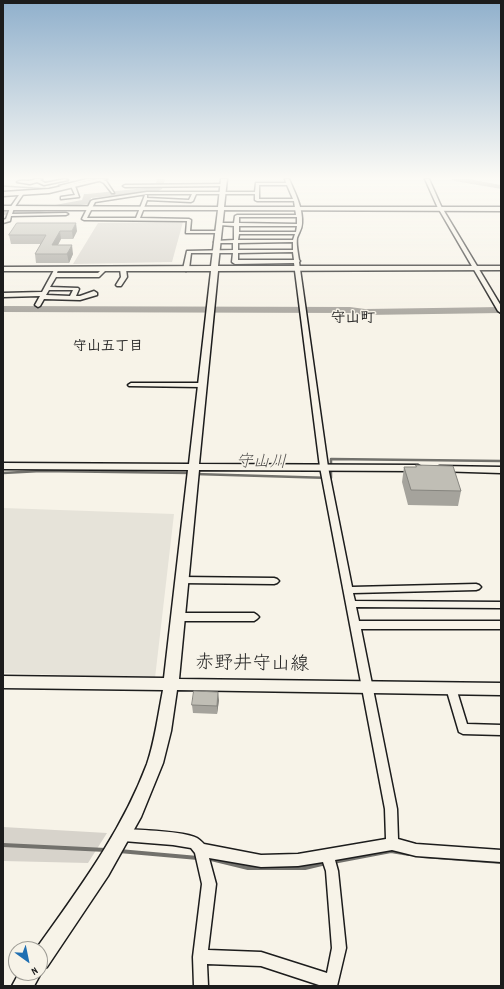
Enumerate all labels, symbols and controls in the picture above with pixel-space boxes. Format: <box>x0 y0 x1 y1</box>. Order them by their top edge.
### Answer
district label: 守山町 <box>331 311 375 329</box>
district label: 守山五丁目 <box>73 340 143 356</box>
water label: 守山川 <box>235 453 287 475</box>
street label: 赤野井守山線 <box>195 654 309 678</box>
north arrow <box>8 941 48 981</box>
text: N <box>27 962 41 978</box>

